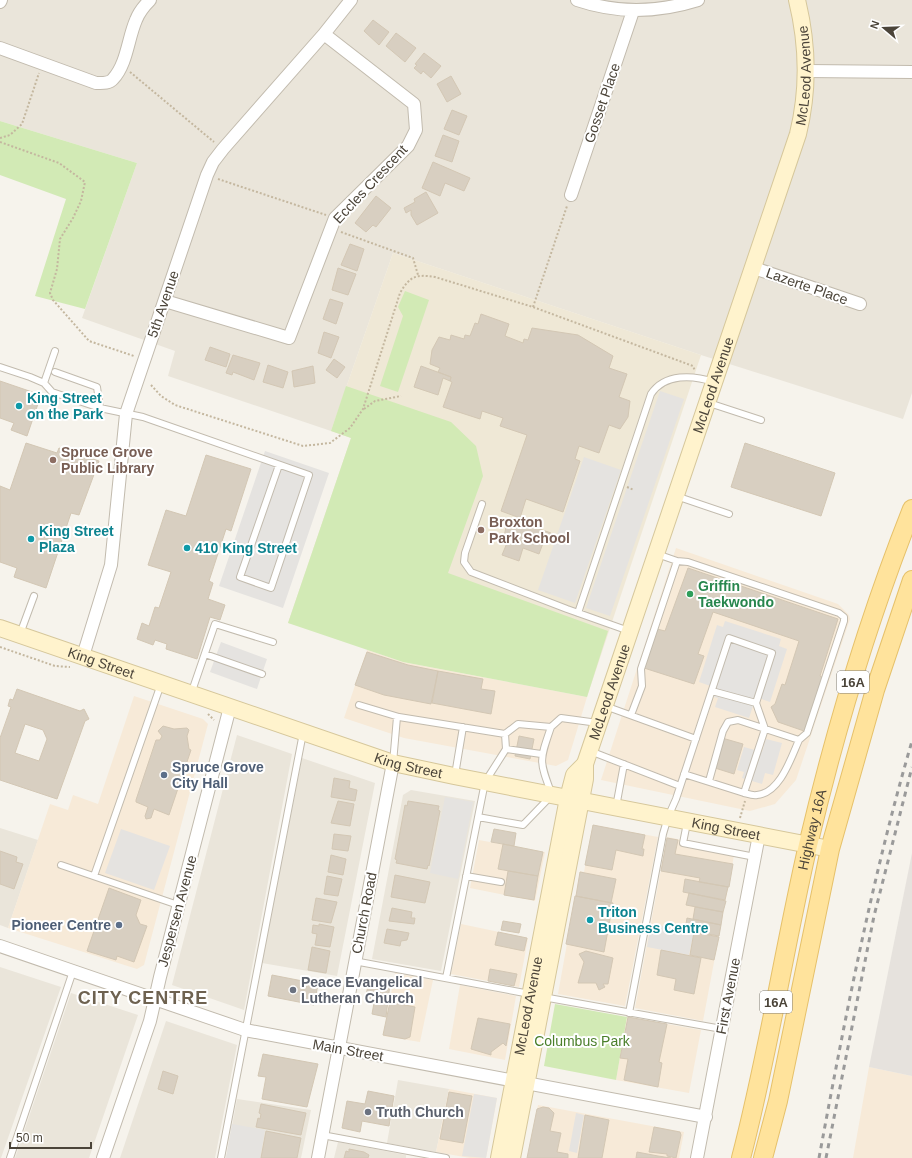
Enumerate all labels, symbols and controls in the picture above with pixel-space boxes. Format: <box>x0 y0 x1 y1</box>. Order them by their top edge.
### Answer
north arrow <box>864 8 904 48</box>
text: N <box>868 19 882 30</box>
street label: McLeod Avenue <box>792 24 814 127</box>
street label: Gosset Place <box>581 61 623 145</box>
street label: Eccles Crescent <box>330 141 410 226</box>
street label: Lazerte Place <box>764 265 850 308</box>
street label: 5th Avenue <box>144 268 182 340</box>
street label: McLeod Avenue <box>689 335 737 435</box>
place label: King Street on the Park <box>27 390 103 422</box>
marker: King Street on the Park <box>14 401 24 411</box>
place label: Spruce Grove Public Library <box>61 444 155 476</box>
marker: Spruce Grove Public Library <box>48 455 58 465</box>
place label: Broxton Park School <box>489 514 570 546</box>
place label: King Street Plaza <box>39 523 114 555</box>
marker: Broxton Park School <box>476 525 486 535</box>
marker: King Street Plaza <box>26 534 36 544</box>
place label: 410 King Street <box>195 540 297 556</box>
marker: 410 King Street <box>182 543 192 553</box>
place label: Griffin Taekwondo <box>698 578 774 610</box>
marker: Griffin Taekwondo <box>685 589 695 599</box>
street label: McLeod Avenue <box>586 642 633 742</box>
street label: King Street <box>66 644 137 682</box>
road number: 16A <box>837 671 869 693</box>
street label: King Street <box>372 749 444 781</box>
place label: Spruce Grove City Hall <box>172 759 264 791</box>
marker: Spruce Grove City Hall <box>159 770 169 780</box>
street label: Highway 16A <box>795 787 830 872</box>
street label: King Street <box>690 814 762 843</box>
street label: Jespersen Avenue <box>154 853 200 969</box>
street label: Church Road <box>348 871 380 955</box>
place label: Triton Business Centre <box>598 904 709 936</box>
marker: Triton Business Centre <box>585 915 595 925</box>
place label: Pioneer Centre <box>11 917 111 933</box>
marker: Pioneer Centre <box>114 920 124 930</box>
street label: McLeod Avenue <box>511 955 546 1057</box>
street label: First Avenue <box>713 956 743 1036</box>
place label: Peace Evangelical Lutheran Church <box>301 974 422 1006</box>
marker: Peace Evangelical Lutheran Church <box>288 985 298 995</box>
district label: CITY CENTRE <box>78 988 208 1008</box>
road number: 16A <box>760 991 792 1013</box>
park label: Columbus Park <box>534 1033 631 1049</box>
street label: Main Street <box>311 1036 385 1064</box>
place label: Truth Church <box>376 1104 464 1120</box>
marker: Truth Church <box>363 1107 373 1117</box>
scale bar <box>10 1124 91 1150</box>
text: 50 m <box>16 1131 43 1145</box>

